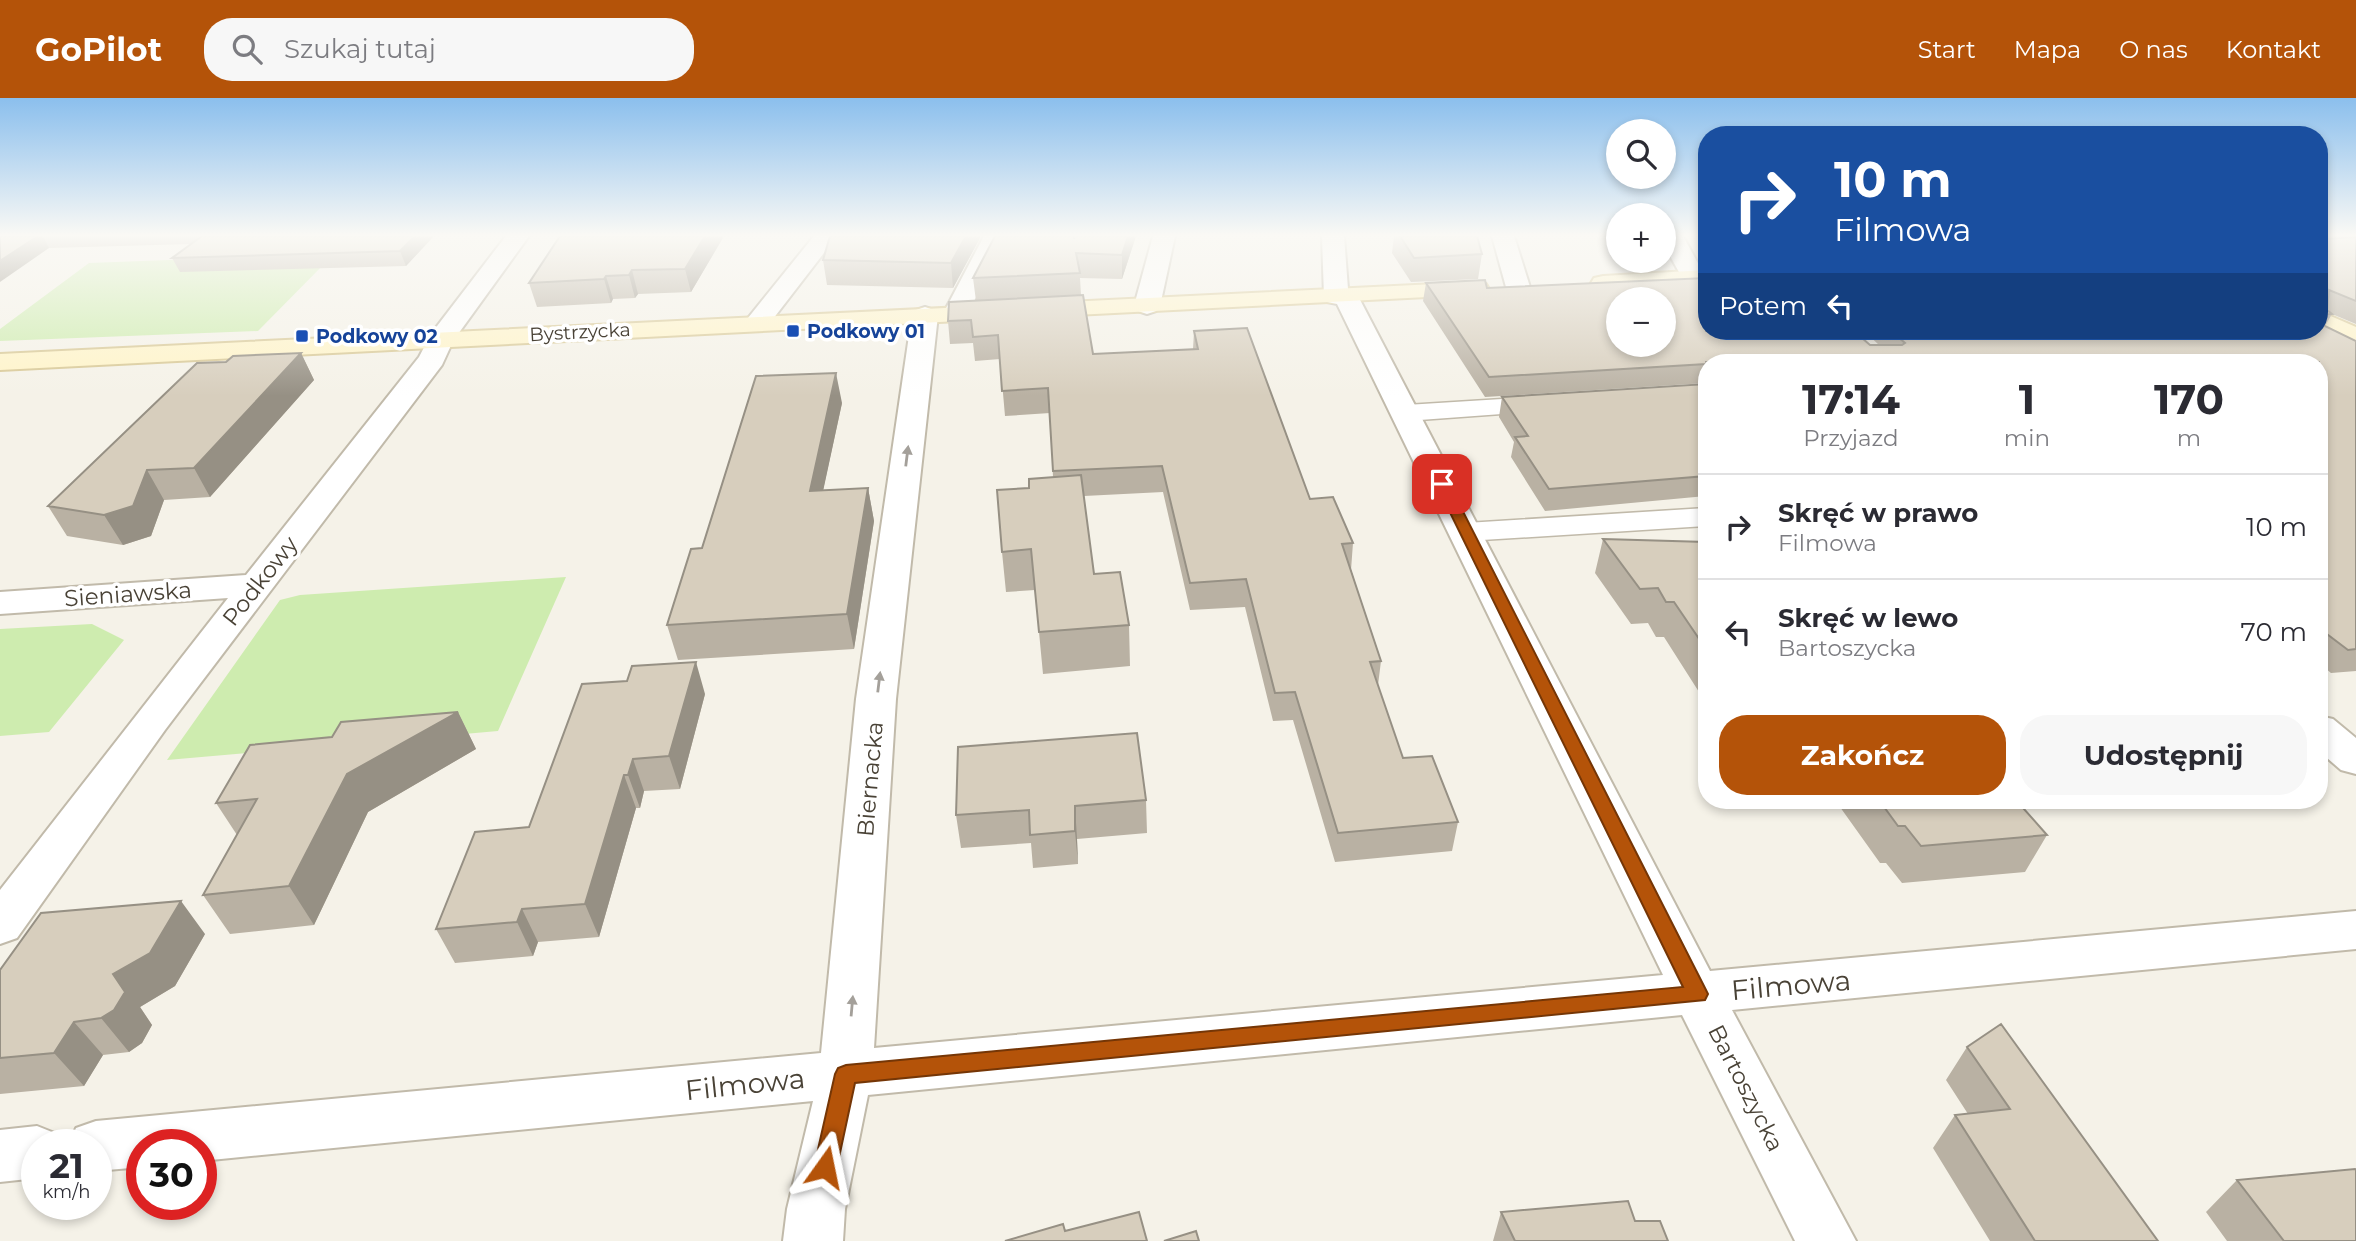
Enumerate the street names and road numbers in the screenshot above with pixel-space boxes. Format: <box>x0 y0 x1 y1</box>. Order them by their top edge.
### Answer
street label: Bystrzycka <box>529 318 631 346</box>
street label: Podkowy <box>216 530 304 631</box>
street label: Sieniawska <box>63 576 193 612</box>
street label: Biernacka <box>851 720 889 838</box>
street label: Filmowa <box>1730 963 1852 1007</box>
street label: Bartoszycka <box>1702 1020 1790 1156</box>
street label: Filmowa <box>683 1061 807 1107</box>

